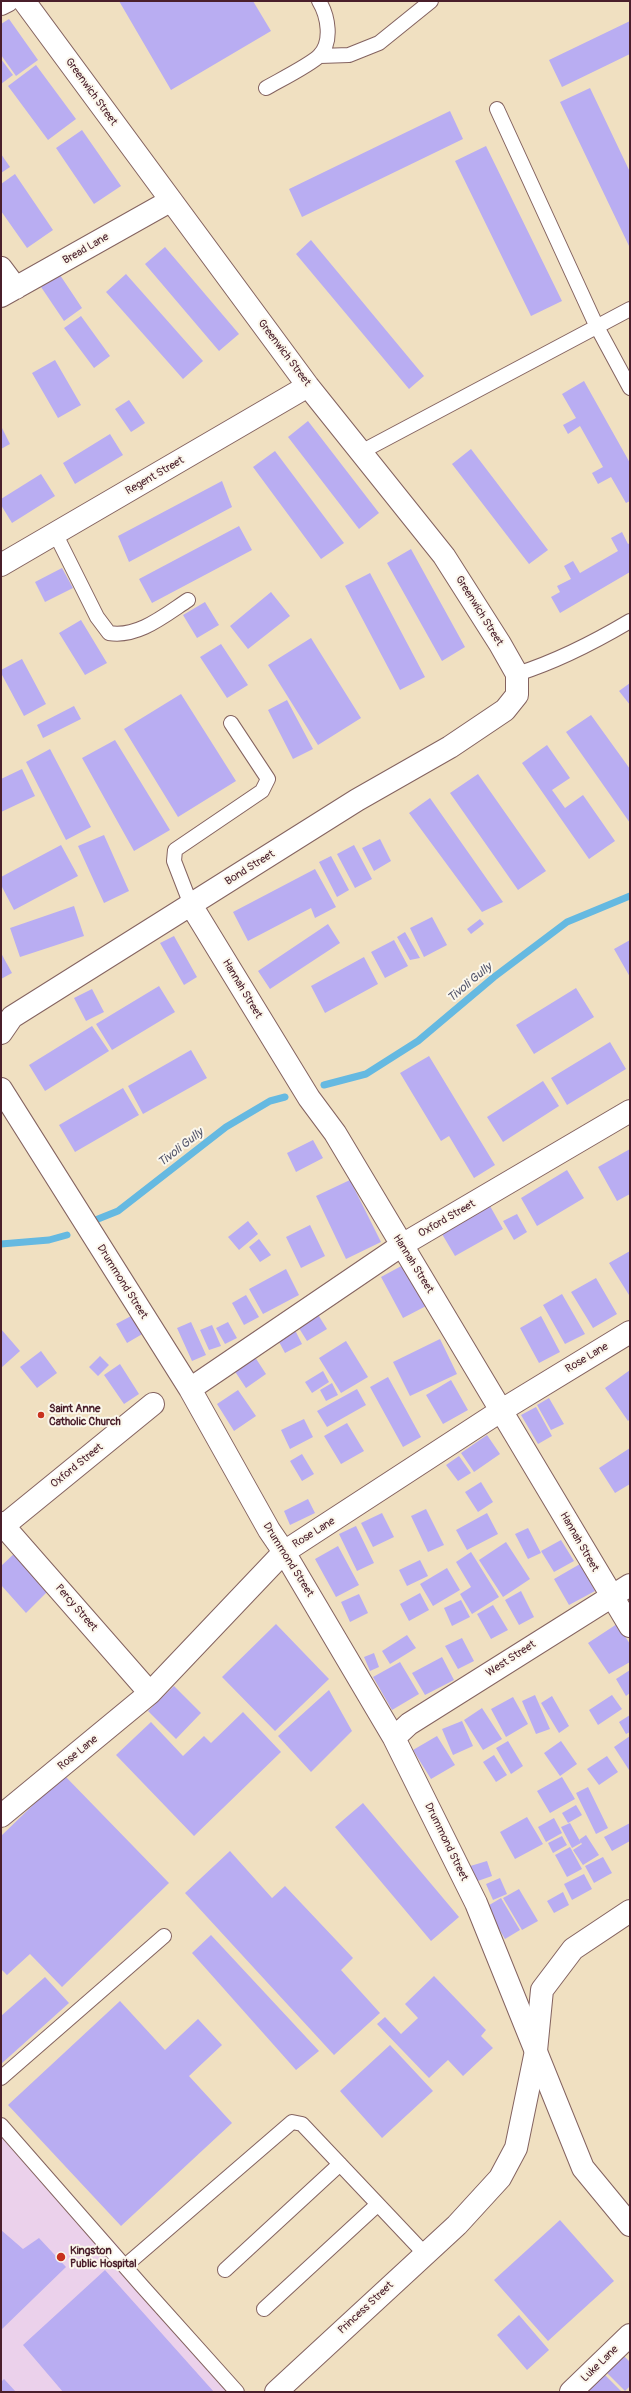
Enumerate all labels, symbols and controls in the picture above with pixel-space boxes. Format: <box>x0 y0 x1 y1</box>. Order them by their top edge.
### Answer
street label: Greenwich Street <box>62 56 120 128</box>
street label: Bread Lane <box>61 231 111 267</box>
street label: Greenwich Street <box>255 317 313 389</box>
street label: Regent Street <box>123 454 187 498</box>
street label: Greenwich Street <box>452 573 506 649</box>
street label: Bond Street <box>223 848 277 888</box>
street label: Hannah Street <box>219 957 265 1021</box>
water label: Tivoli Gully <box>445 960 495 1006</box>
water label: Tivoli Gully <box>156 1126 206 1170</box>
street label: Oxford Street <box>416 1197 478 1241</box>
street label: Hannah Street <box>390 1232 436 1296</box>
street label: Drummond Street <box>94 1242 150 1322</box>
street label: Rose Lane <box>563 1340 611 1376</box>
place label: Saint Anne Catholic Church <box>49 1402 121 1428</box>
marker: Saint Anne Catholic Church <box>36 1410 46 1420</box>
street label: Oxford Street <box>48 1441 106 1491</box>
street label: Hannah Street <box>557 1510 601 1574</box>
street label: Rose Lane <box>290 1515 338 1551</box>
street label: Drummond Street <box>260 1520 316 1600</box>
street label: Percy Street <box>52 1582 100 1634</box>
street label: West Street <box>484 1638 538 1680</box>
street label: Rose Lane <box>55 1733 101 1773</box>
street label: Drummond Street <box>421 1801 471 1883</box>
place label: Kingston Public Hospital <box>70 2244 137 2270</box>
marker: Kingston Public Hospital <box>55 2251 67 2263</box>
street label: Princess Street <box>336 2279 396 2337</box>
street label: Luke Lane <box>579 2343 621 2385</box>

